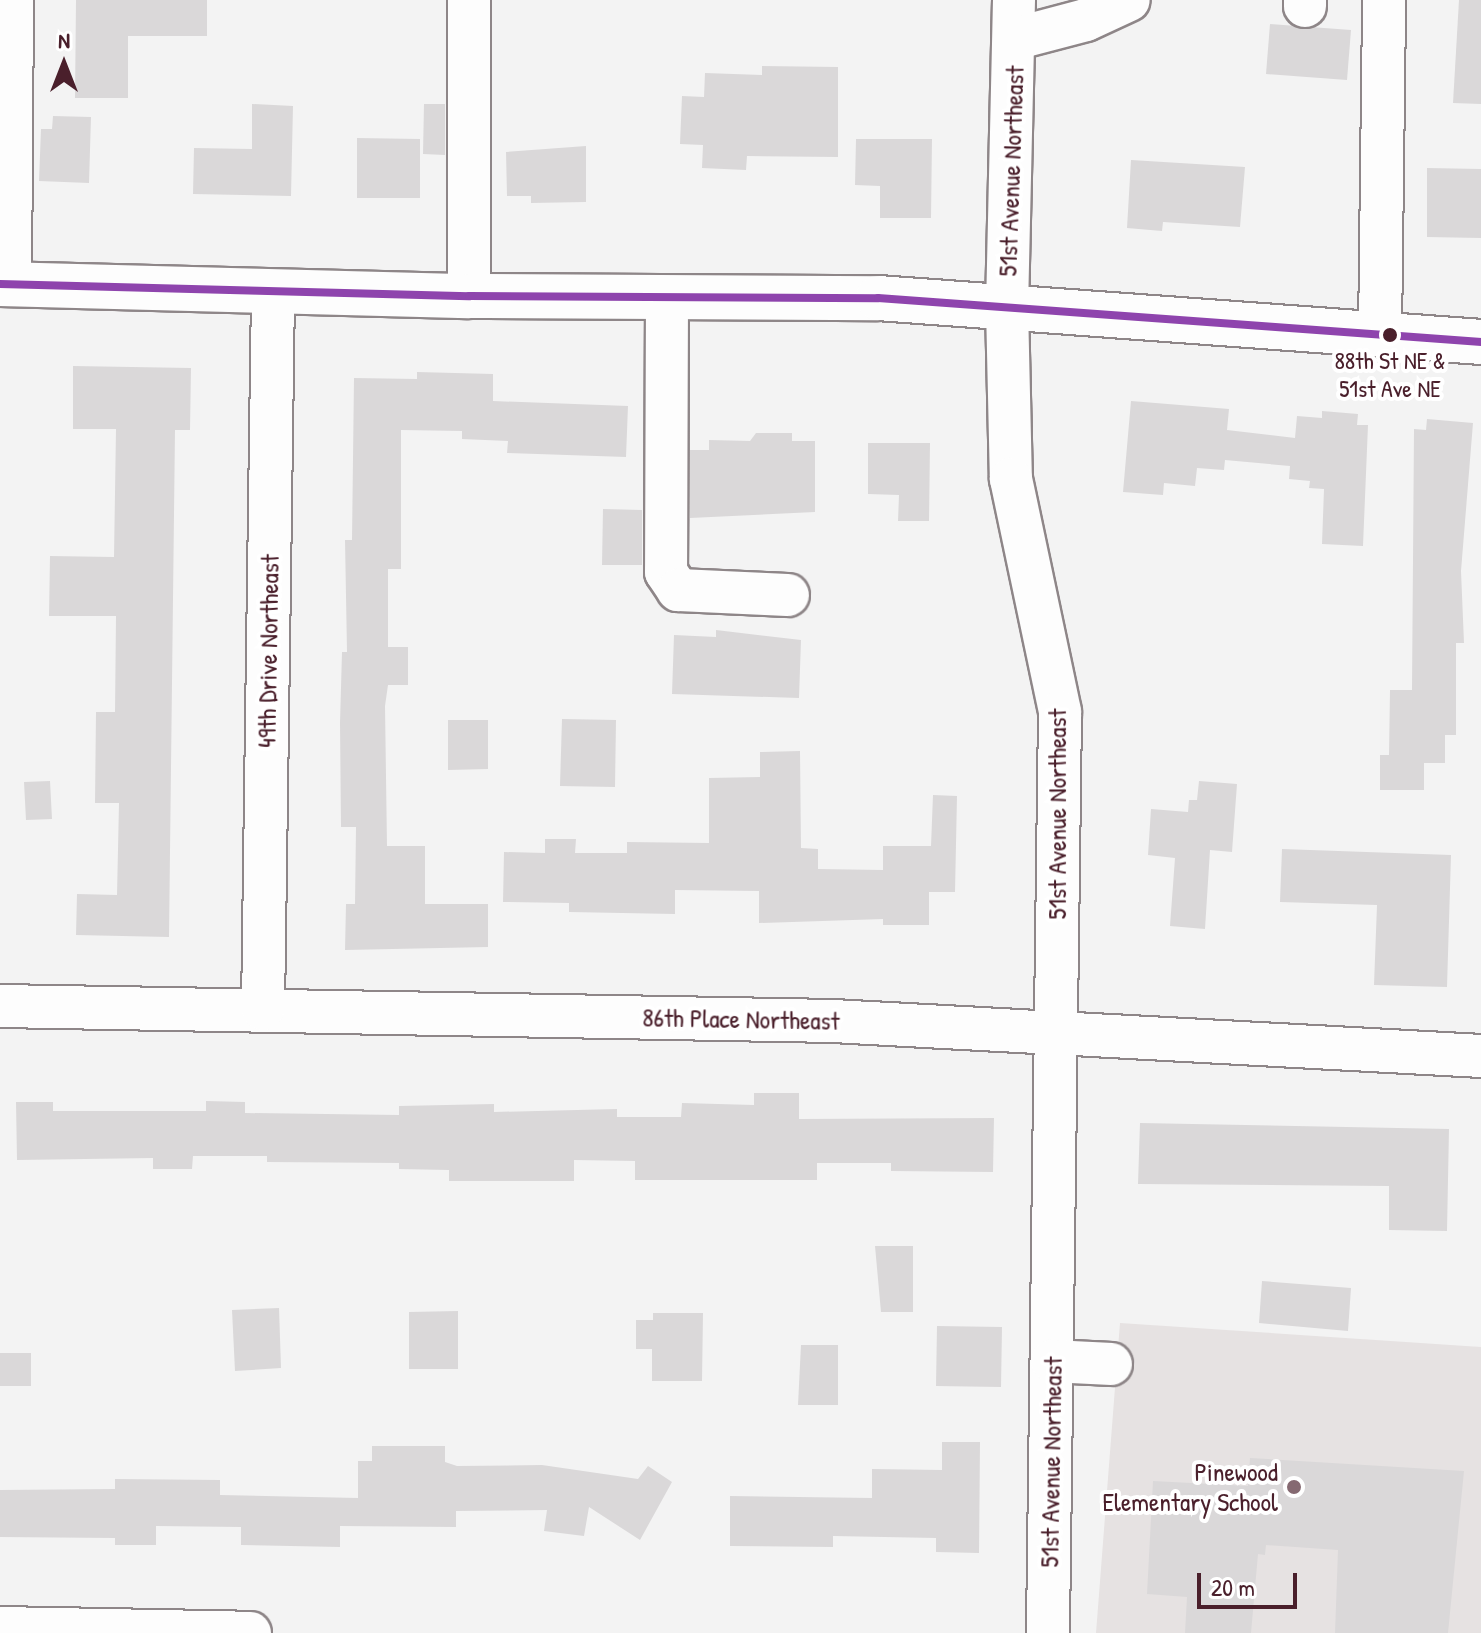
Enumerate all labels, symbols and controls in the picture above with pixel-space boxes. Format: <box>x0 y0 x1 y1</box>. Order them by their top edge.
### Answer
north arrow <box>24 24 104 104</box>
text: N <box>58 25 70 55</box>
street label: 51st Avenue Northeast <box>992 65 1030 277</box>
marker: 88th St NE & 51st Ave NE <box>1382 327 1398 343</box>
place label: 88th St NE & 51st Ave NE <box>1334 347 1446 403</box>
street label: 49th Drive Northeast <box>251 554 285 748</box>
street label: 51st Avenue Northeast <box>1041 709 1073 919</box>
street label: 86th Place Northeast <box>642 1002 840 1036</box>
street label: 51st Avenue Northeast <box>1034 1356 1068 1568</box>
place label: Pinewood Elementary School <box>1103 1456 1278 1518</box>
marker: Pinewood Elementary School <box>1285 1478 1303 1496</box>
scale bar <box>1201 1557 1301 1607</box>
text: 20 m <box>1211 1571 1255 1603</box>

